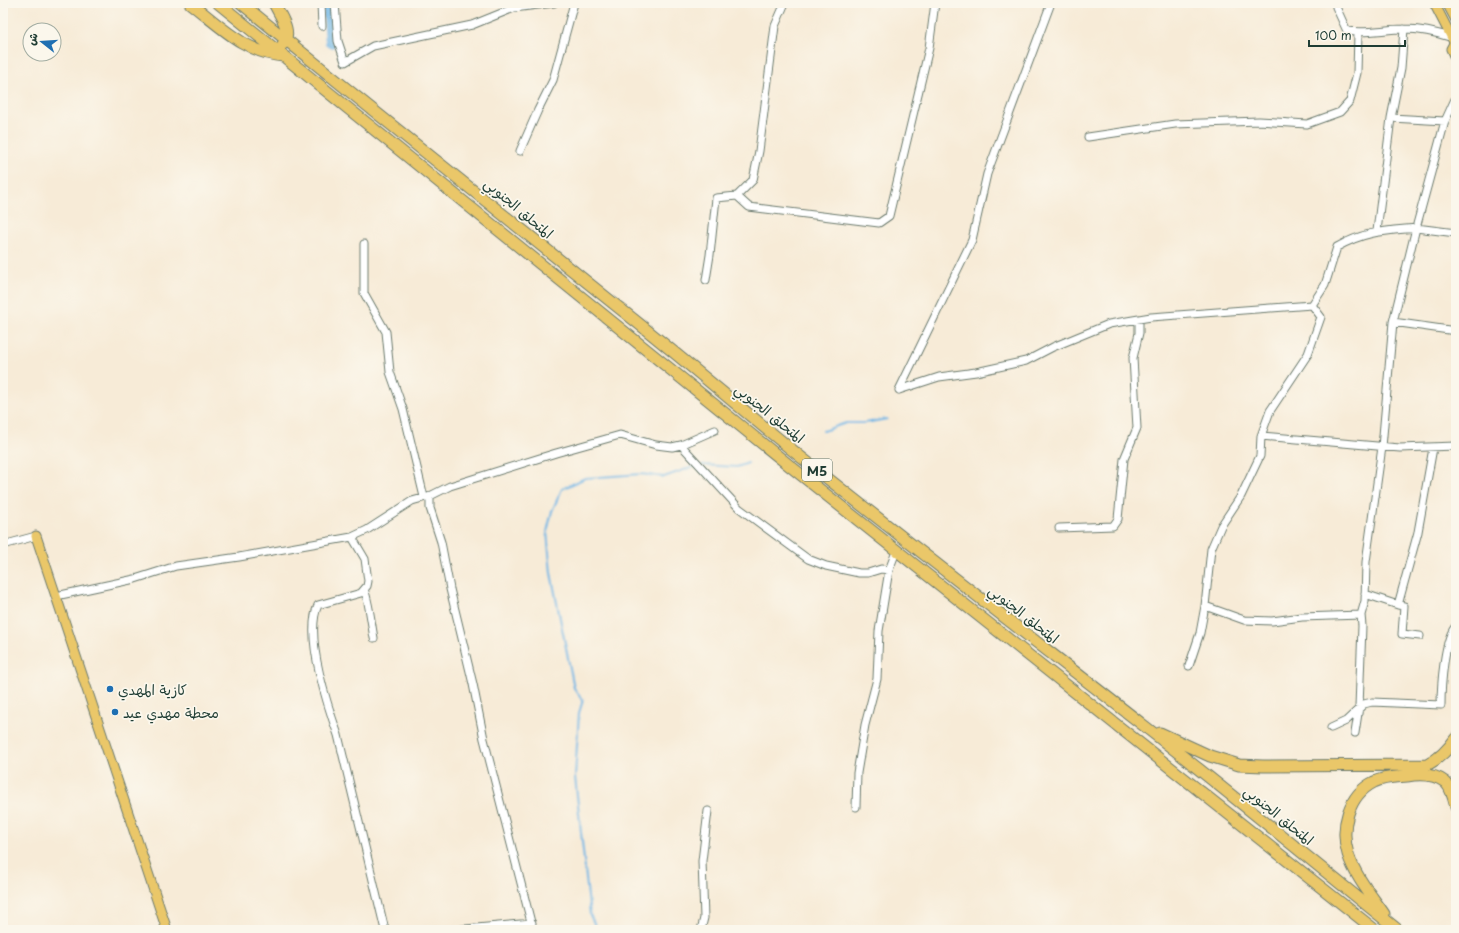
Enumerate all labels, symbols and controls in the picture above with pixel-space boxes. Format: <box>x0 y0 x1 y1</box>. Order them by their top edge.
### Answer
north arrow <box>22 22 62 62</box>
scale bar <box>1309 22 1405 48</box>
text: 100 m <box>1315 26 1352 44</box>
text: ش <box>22 31 42 47</box>
street label: المتحلق الجنوبي <box>478 173 558 245</box>
street label: المتحلق الجنوبي <box>729 378 809 450</box>
road number: M5 <box>802 459 832 481</box>
street label: المتحلق الجنوبي <box>982 580 1064 651</box>
place label: كازية المهدي <box>118 679 187 701</box>
marker: كازية المهدي <box>105 684 115 694</box>
place label: محطة مهدي عيد <box>123 702 219 724</box>
marker: محطة مهدي عيد <box>110 707 120 717</box>
street label: المتحلق الجنوبي <box>1238 780 1318 852</box>

